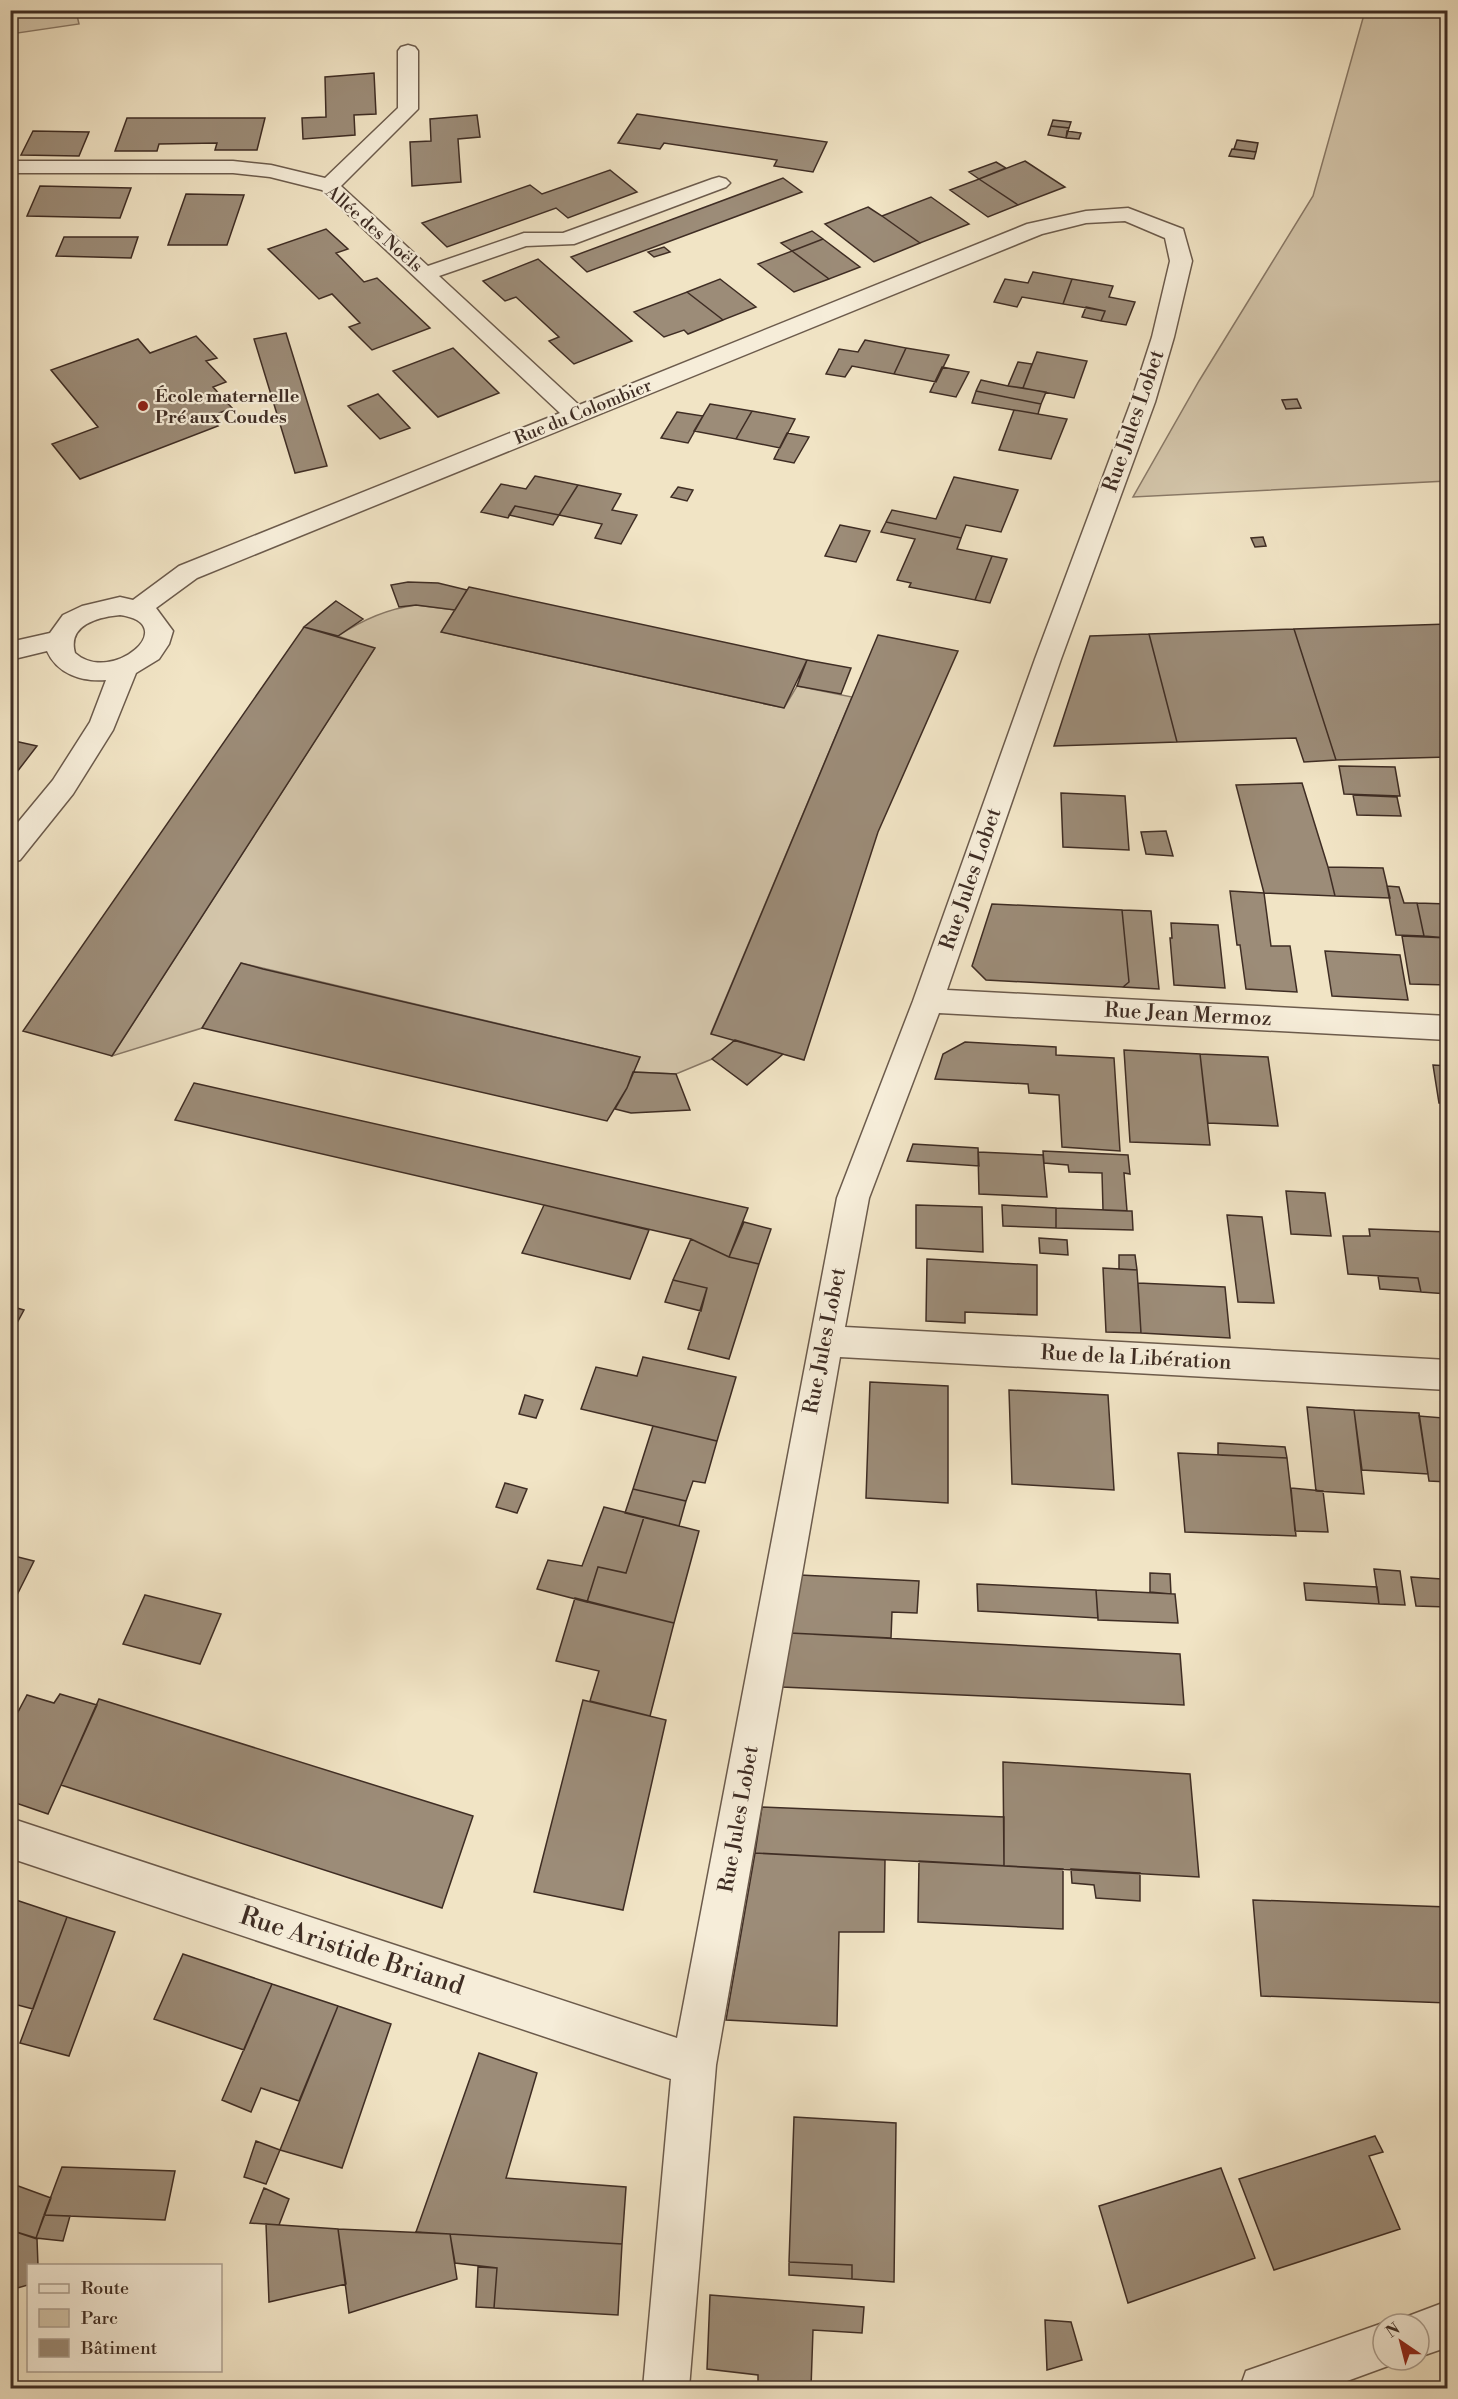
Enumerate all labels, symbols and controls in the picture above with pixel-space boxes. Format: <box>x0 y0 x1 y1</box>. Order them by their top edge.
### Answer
street label: Allée des Noëls <box>320 180 427 278</box>
street label: Rue Jules Lobet <box>1098 346 1171 495</box>
street label: Rue du Colombier <box>511 374 655 450</box>
place label: École maternelle Pré aux Coudes <box>155 385 300 429</box>
marker: École maternelle Pré aux Coudes <box>136 399 150 413</box>
street label: Rue Jules Lobet <box>935 804 1008 953</box>
street label: Rue Jean Mermoz <box>1104 998 1272 1032</box>
street label: Rue Jules Lobet <box>798 1265 852 1416</box>
street label: Rue de la Libération <box>1040 1340 1233 1376</box>
street label: Rue Jules Lobet <box>713 1743 765 1894</box>
street label: Rue Aristide Briand <box>236 1900 468 2002</box>
legend <box>27 2264 222 2372</box>
text: Route <box>81 2277 129 2300</box>
text: Parc <box>81 2307 118 2330</box>
north arrow <box>1371 2312 1431 2372</box>
text: N <box>1382 2319 1404 2342</box>
text: Bâtiment <box>80 2337 158 2360</box>

